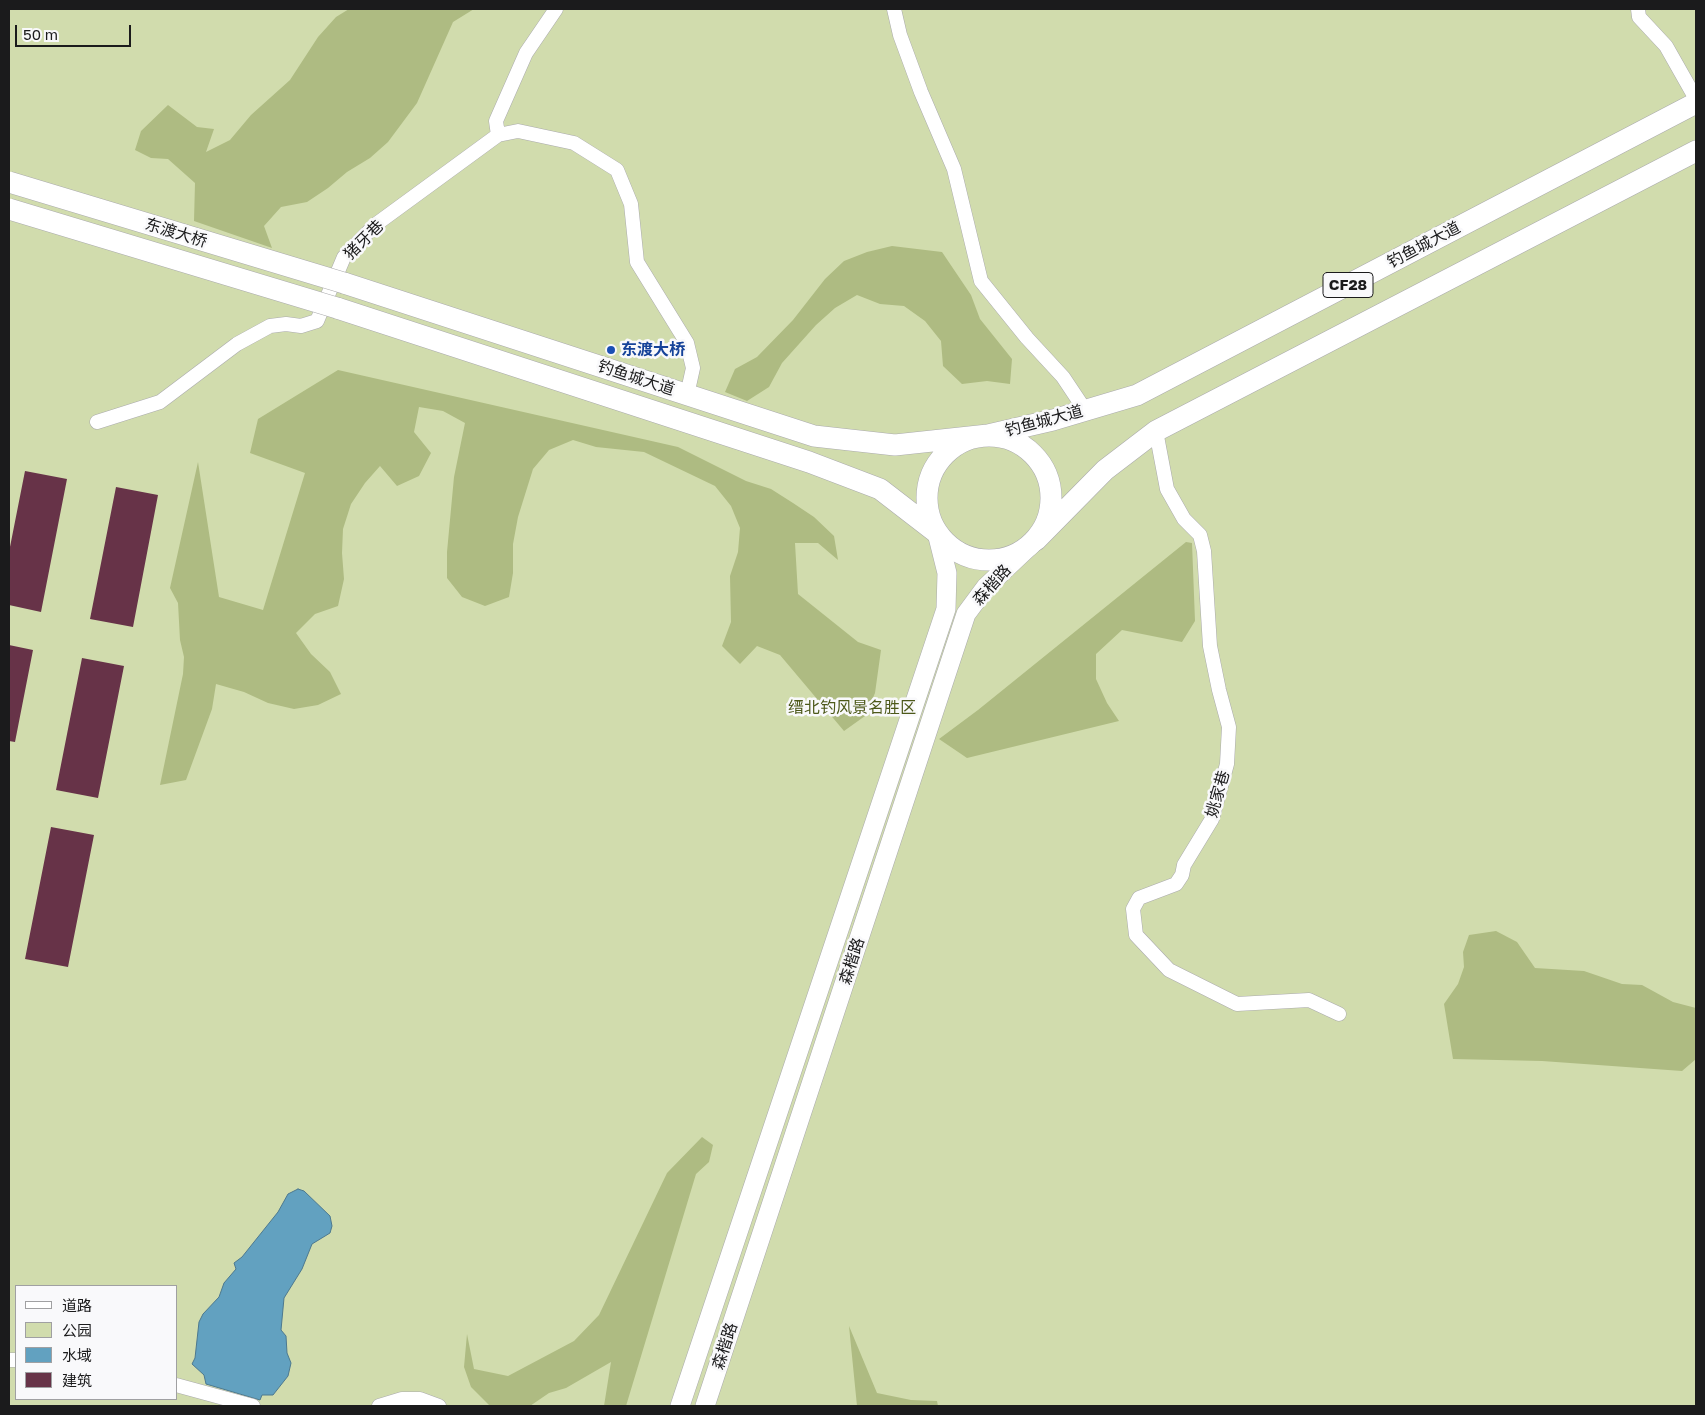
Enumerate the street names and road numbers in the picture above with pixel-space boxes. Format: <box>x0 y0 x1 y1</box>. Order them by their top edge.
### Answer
street label: 东渡大桥 <box>143 214 209 252</box>
street label: 猪牙巷 <box>340 216 388 264</box>
street label: 钓鱼城大道 <box>1384 218 1464 272</box>
road number: CF28 <box>1323 272 1373 298</box>
street label: 钓鱼城大道 <box>595 357 677 399</box>
street label: 钓鱼城大道 <box>1003 401 1085 441</box>
street label: 森楷路 <box>969 561 1015 609</box>
street label: 姚家巷 <box>1202 768 1234 820</box>
street label: 森楷路 <box>835 935 869 987</box>
street label: 森楷路 <box>708 1320 742 1372</box>

